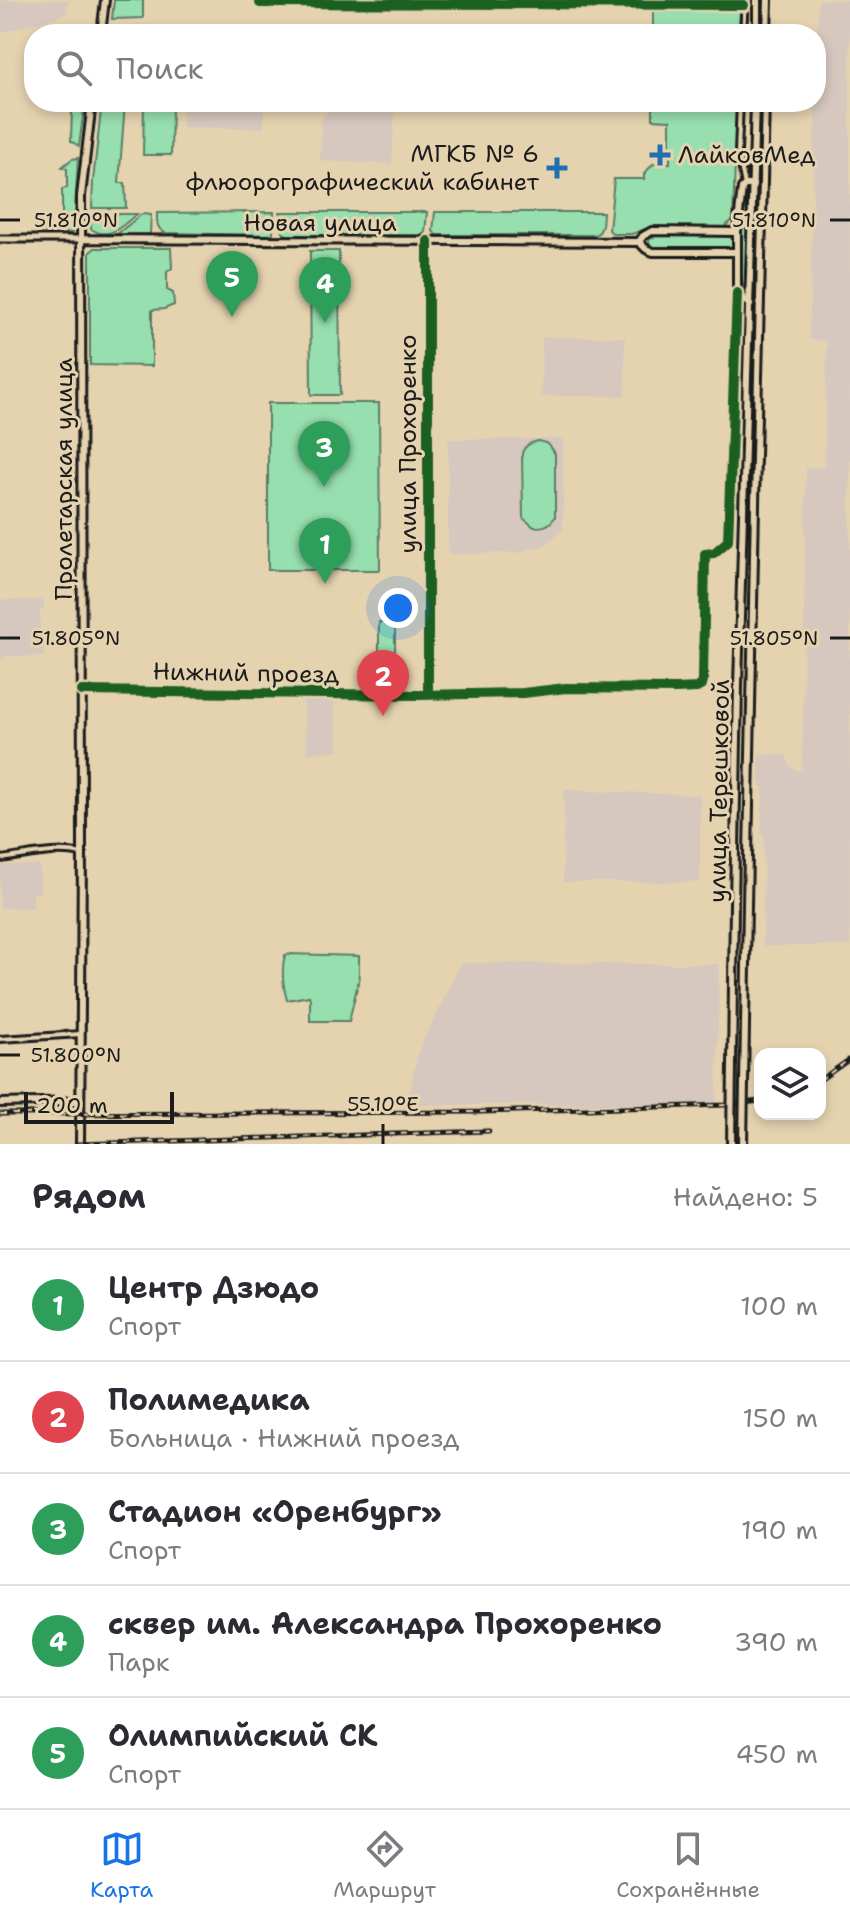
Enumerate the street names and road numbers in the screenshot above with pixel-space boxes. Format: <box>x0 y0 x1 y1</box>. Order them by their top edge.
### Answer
street label: Новая улица <box>243 207 397 239</box>
street label: улица Прохоренко <box>392 334 424 554</box>
street label: Пролетарская улица <box>48 358 80 600</box>
street label: Нижний проезд <box>152 655 340 691</box>
street label: улица Терешковой <box>701 679 737 903</box>

